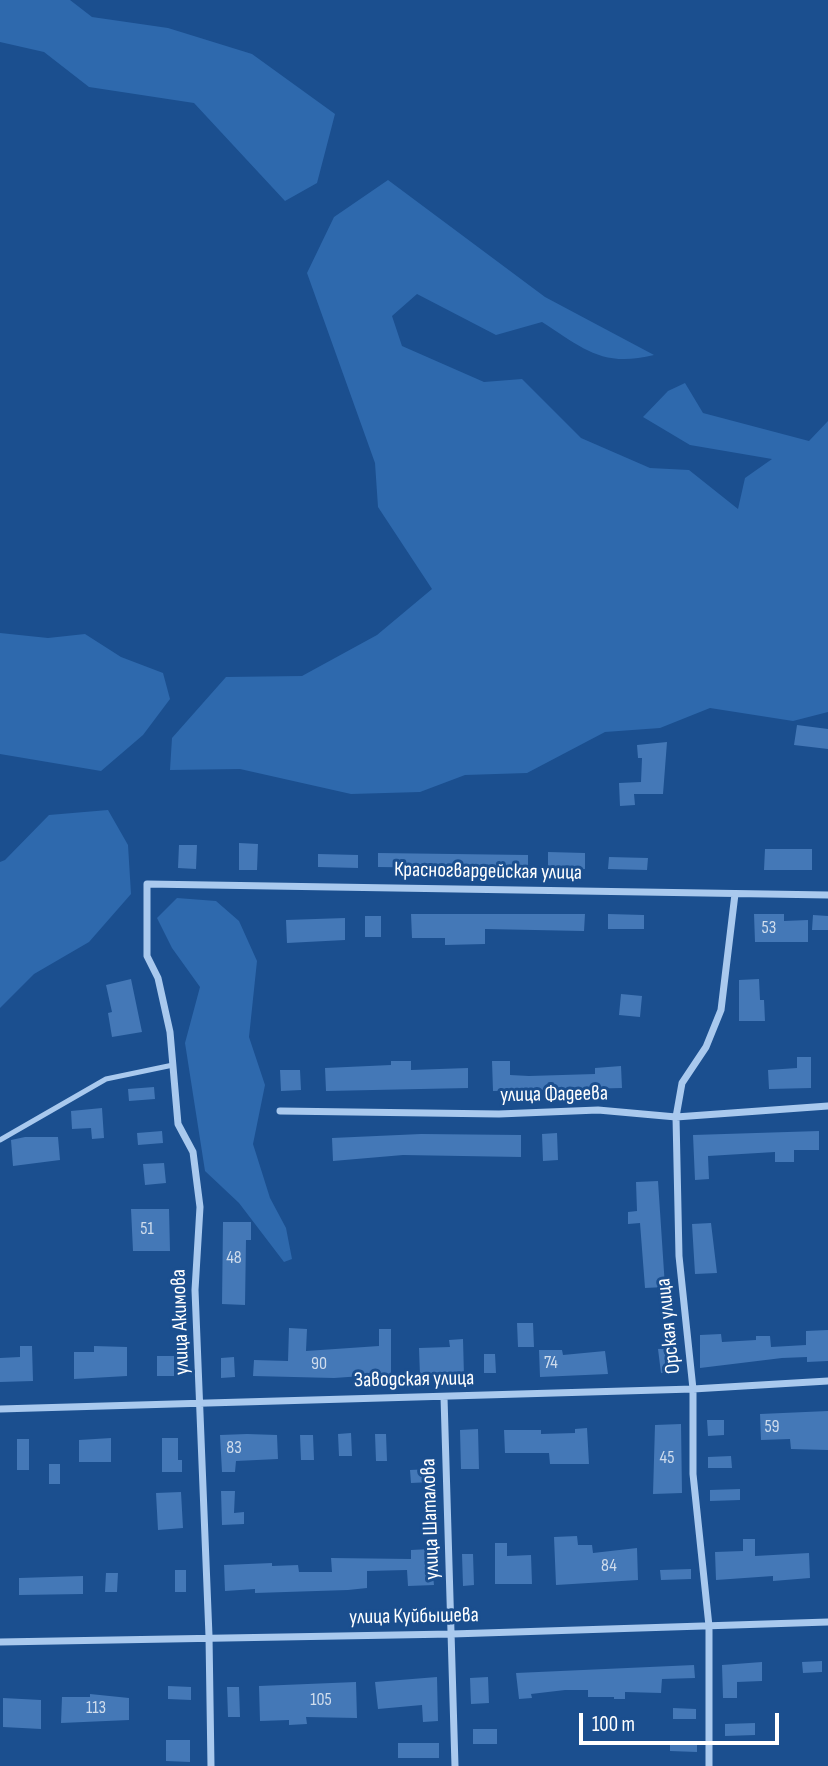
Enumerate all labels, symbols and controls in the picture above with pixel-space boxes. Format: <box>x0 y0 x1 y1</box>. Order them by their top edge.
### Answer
street label: Красногвардейская улица <box>394 858 582 886</box>
house number: 53 <box>762 917 776 939</box>
street label: улица Фадеева <box>500 1081 608 1109</box>
house number: 51 <box>140 1218 154 1240</box>
house number: 48 <box>226 1247 242 1269</box>
street label: улица Акимова <box>167 1269 195 1375</box>
street label: Орская улица <box>651 1277 687 1375</box>
house number: 74 <box>544 1352 558 1374</box>
house number: 90 <box>311 1353 327 1375</box>
street label: Заводская улица <box>354 1366 474 1394</box>
house number: 59 <box>764 1416 780 1438</box>
house number: 83 <box>226 1437 242 1459</box>
house number: 45 <box>660 1447 674 1469</box>
street label: улица Шаталова <box>416 1458 446 1580</box>
house number: 84 <box>601 1555 617 1577</box>
street label: улица Куйбышева <box>349 1603 479 1631</box>
house number: 105 <box>310 1689 332 1711</box>
house number: 113 <box>86 1697 106 1719</box>
scale bar <box>583 1700 782 1744</box>
text: 100 m <box>592 1712 635 1737</box>

